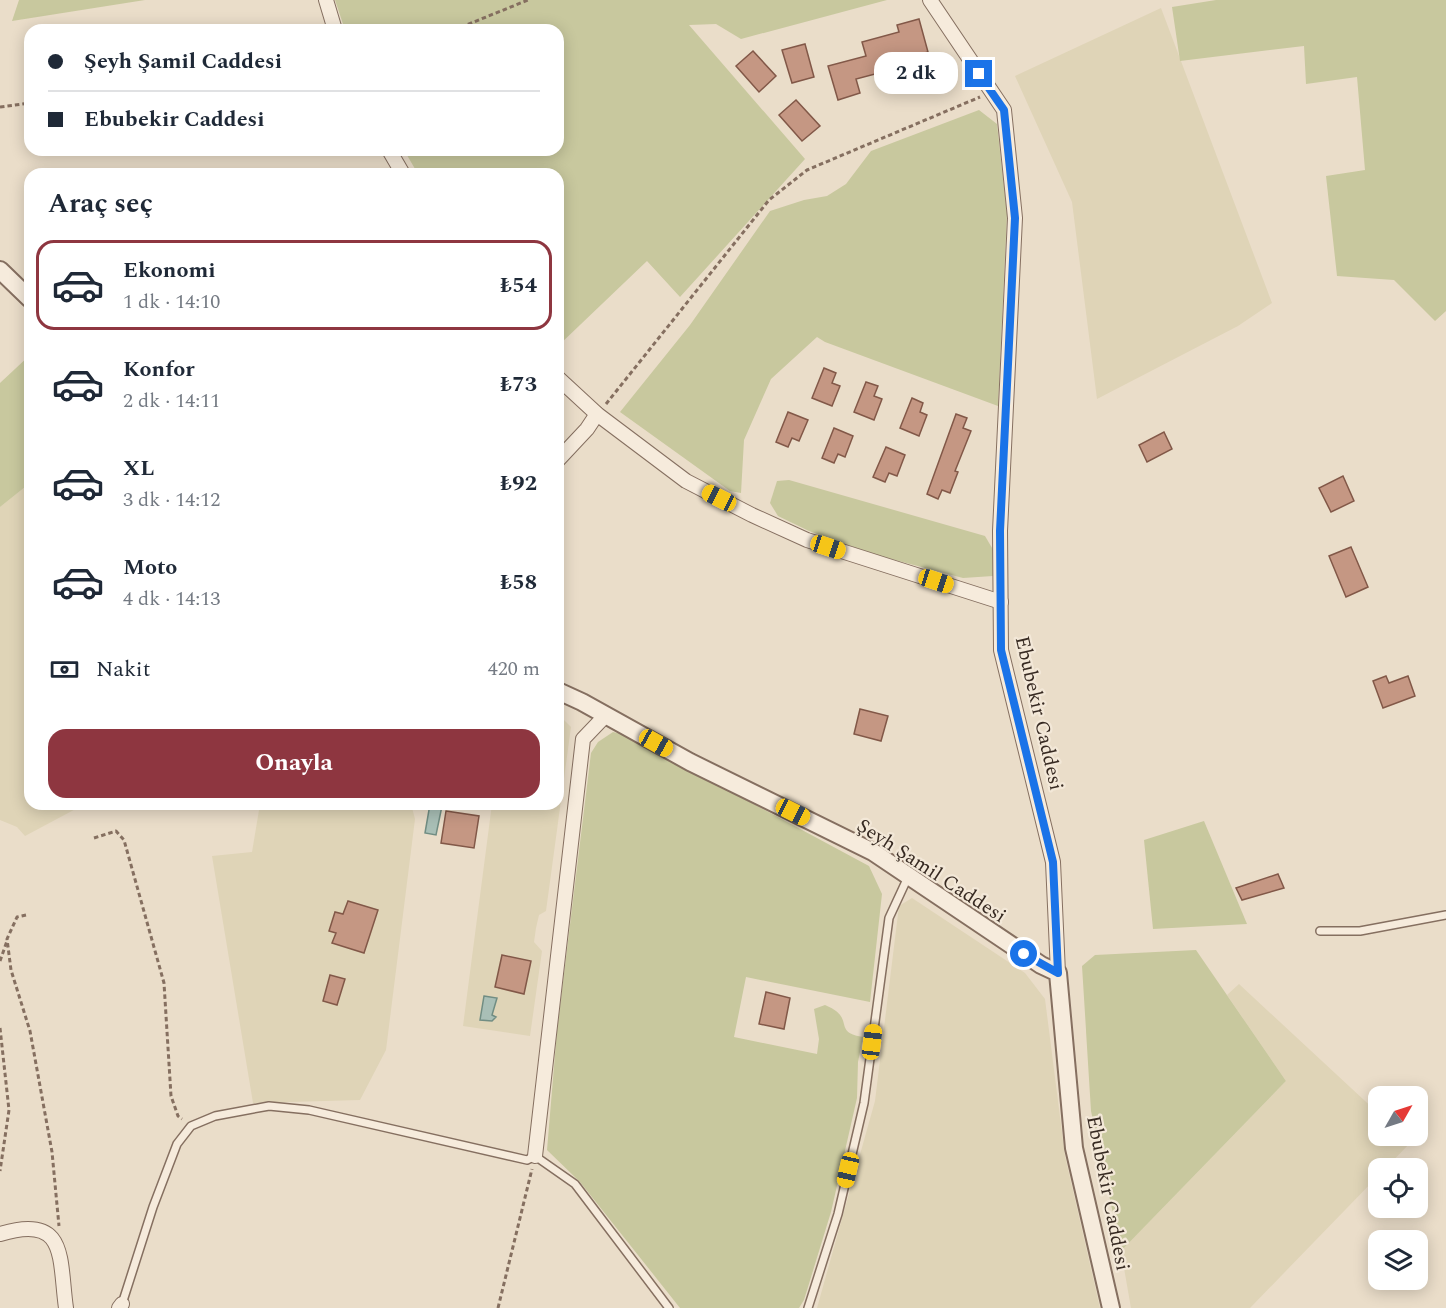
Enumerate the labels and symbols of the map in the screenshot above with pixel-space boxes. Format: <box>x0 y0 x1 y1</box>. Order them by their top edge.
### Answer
callout: 2 dk <box>874 53 958 95</box>
route end <box>965 60 992 87</box>
car <box>699 482 739 514</box>
car <box>808 533 848 561</box>
car <box>916 567 956 595</box>
street label: Ebubekir Caddesi <box>1007 633 1071 793</box>
car <box>636 726 676 760</box>
car <box>773 796 813 828</box>
street label: Şeyh Şamil Caddesi <box>851 811 1012 931</box>
route start <box>1010 940 1037 967</box>
car <box>861 1023 883 1061</box>
north arrow <box>1368 1086 1428 1146</box>
street label: Ebubekir Caddesi <box>1078 1113 1138 1273</box>
car <box>835 1150 861 1190</box>

